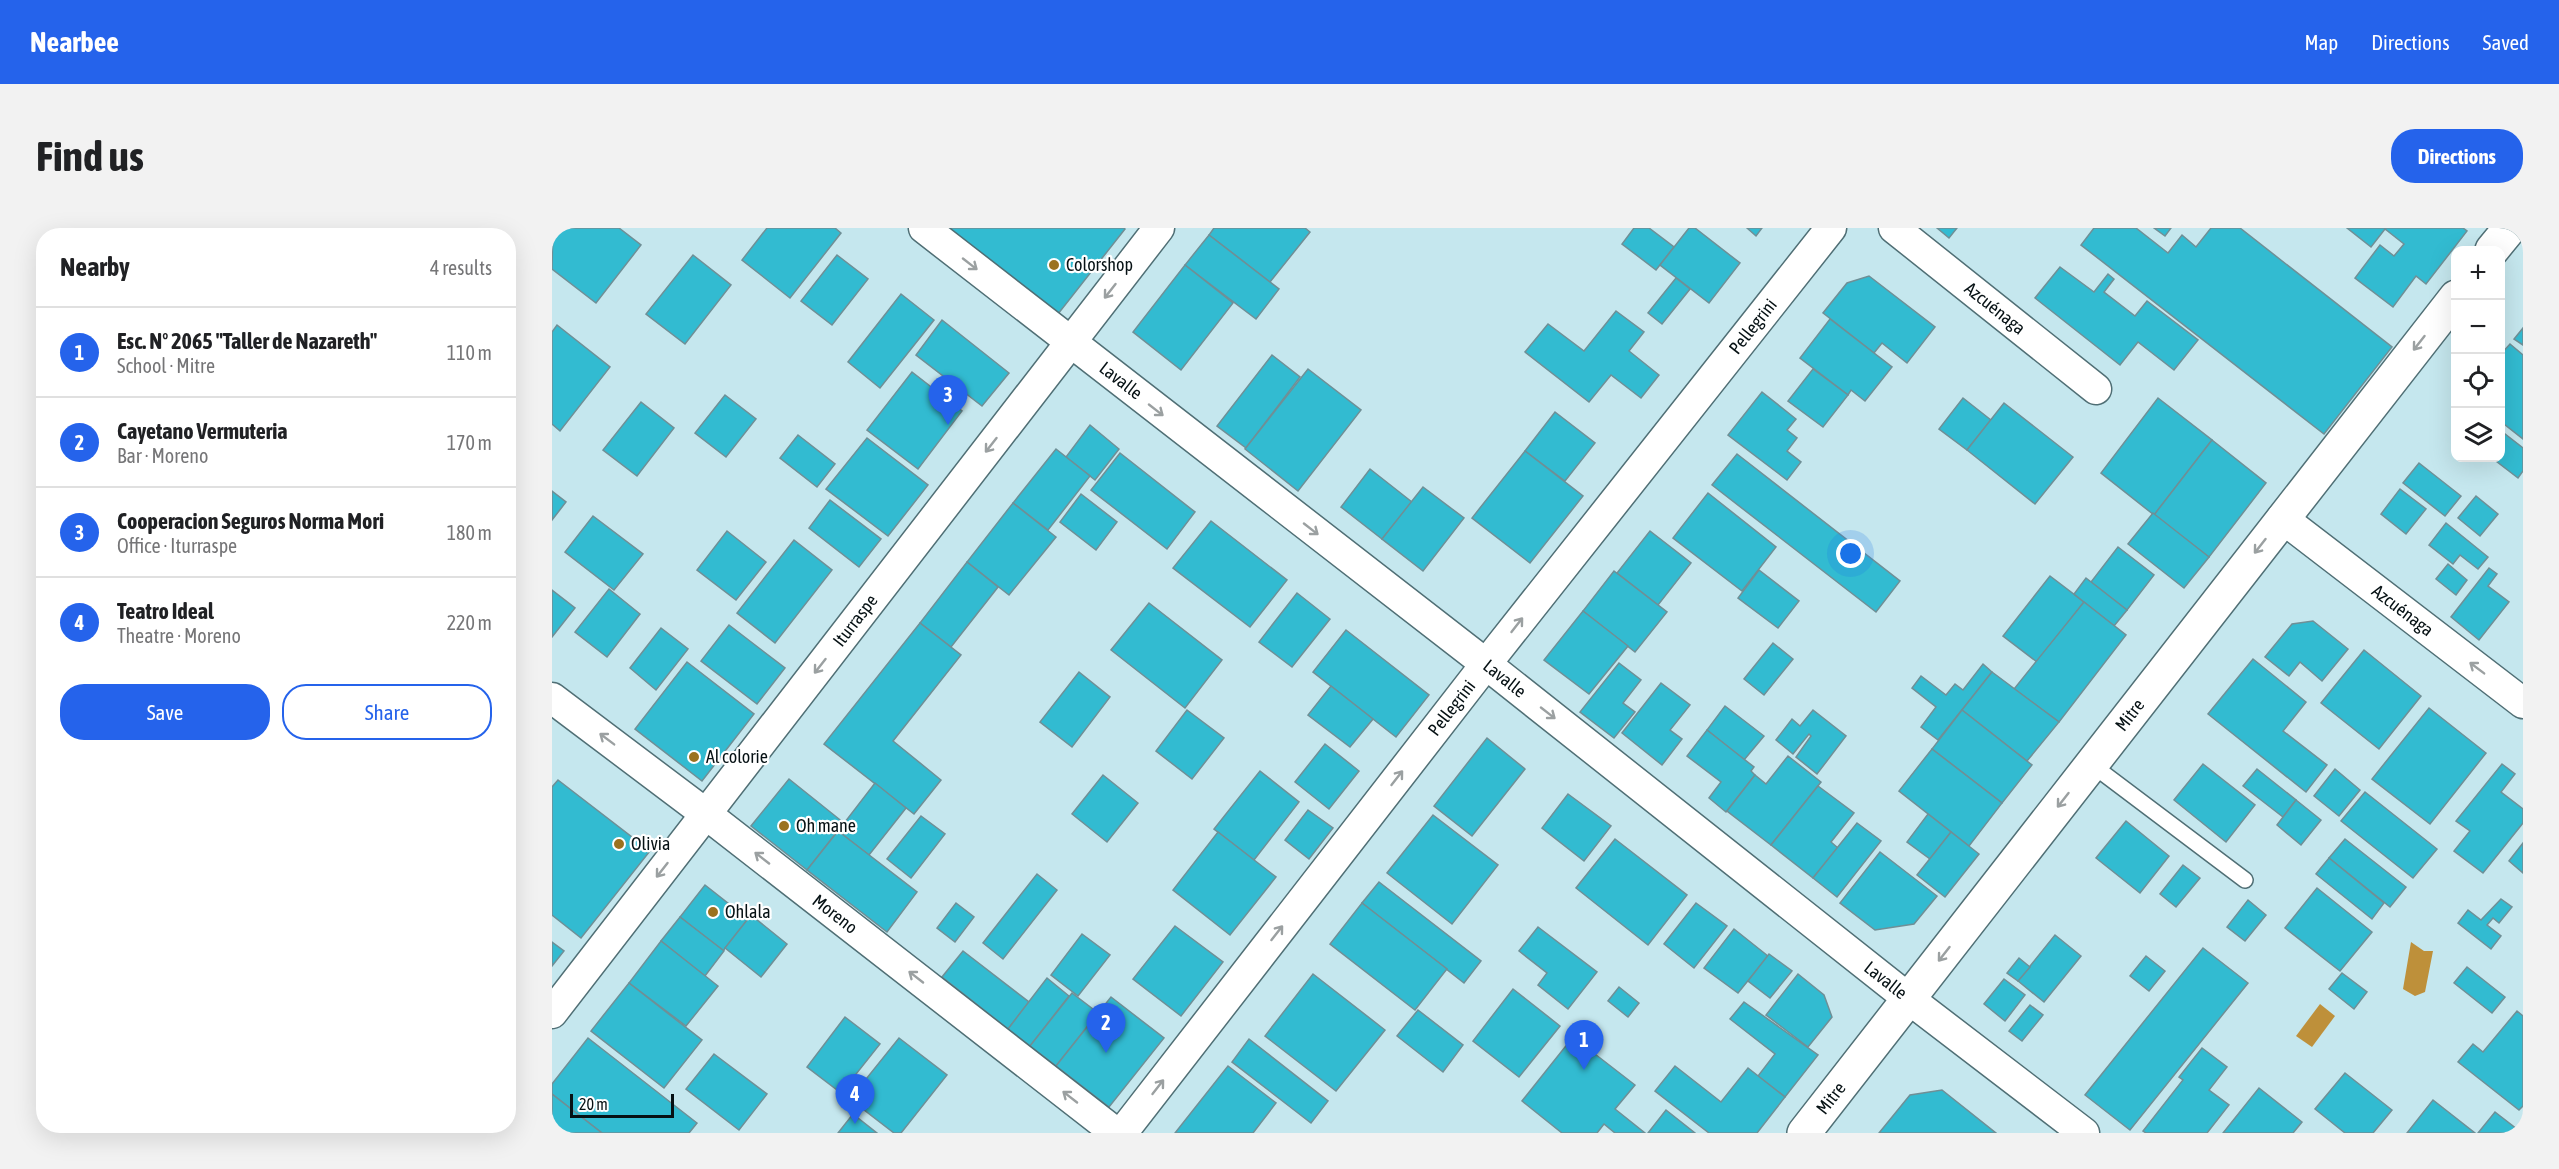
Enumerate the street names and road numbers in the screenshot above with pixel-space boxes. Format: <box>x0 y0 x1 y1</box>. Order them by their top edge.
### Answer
street label: Azcuénaga <box>1961 277 2030 339</box>
street label: Pellegrini <box>1724 294 1781 358</box>
street label: Lavalle <box>1095 357 1147 403</box>
street label: Azcuénaga <box>2368 580 2438 640</box>
street label: Iturraspe <box>828 590 882 651</box>
street label: Lavalle <box>1479 655 1530 702</box>
street label: Pellegrini <box>1423 676 1480 740</box>
street label: Mitre <box>2111 695 2149 735</box>
street label: Moreno <box>808 890 862 938</box>
street label: Lavalle <box>1860 957 1911 1003</box>
street label: Mitre <box>1812 1078 1850 1118</box>

